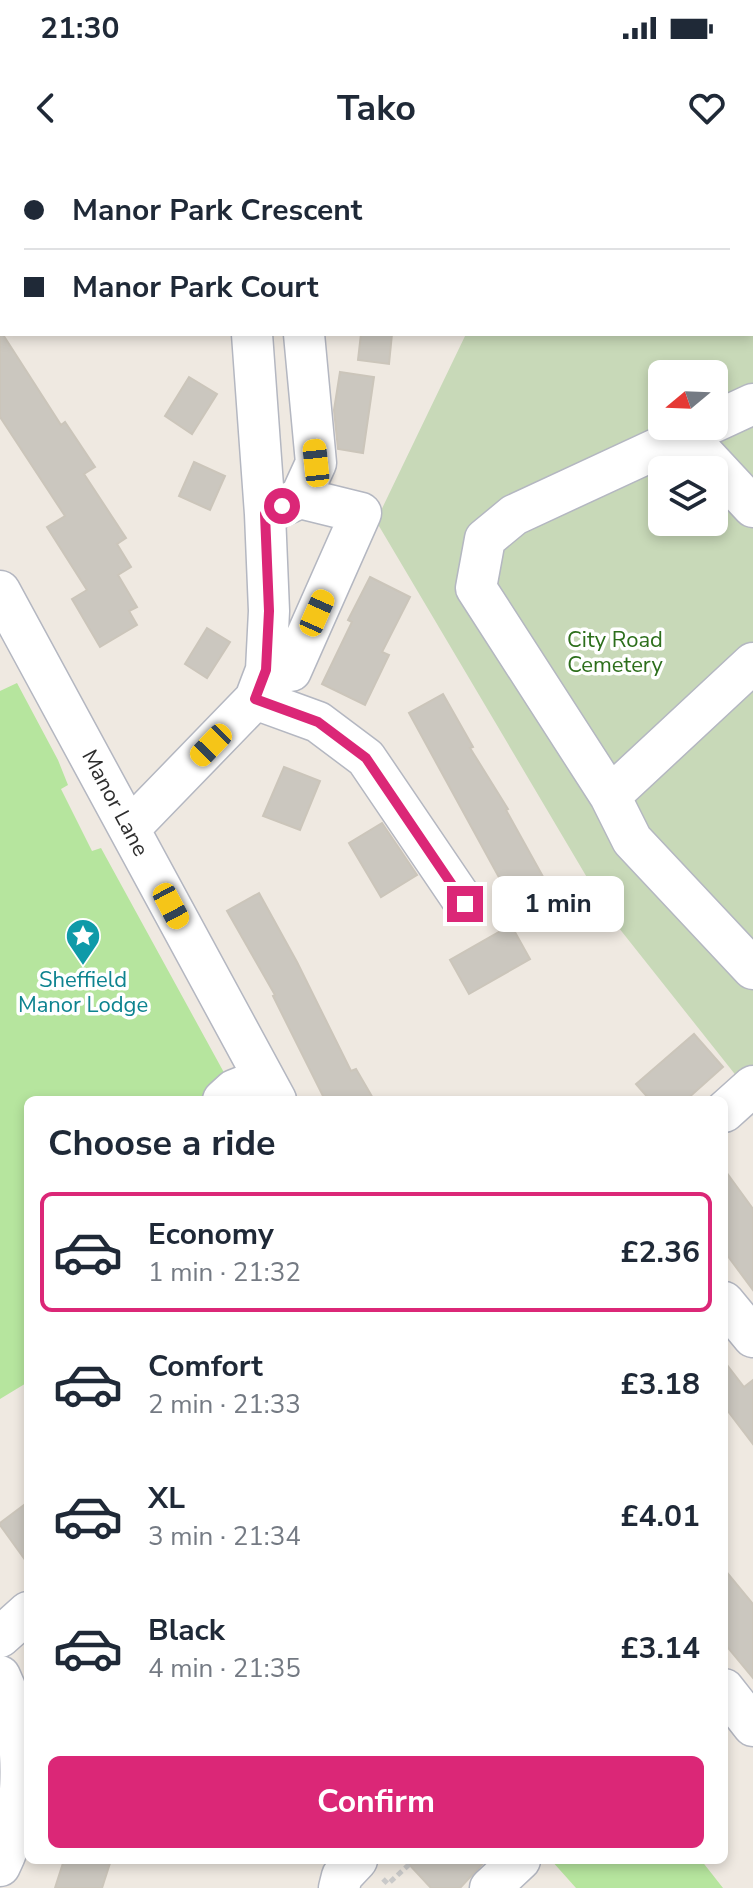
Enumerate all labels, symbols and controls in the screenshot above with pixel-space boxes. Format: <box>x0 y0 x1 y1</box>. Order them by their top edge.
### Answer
text: 21:30 <box>40 8 119 49</box>
text: Tako <box>337 84 416 133</box>
icon: back <box>24 86 68 130</box>
icon: heart <box>685 86 729 130</box>
text: Manor Park Crescent <box>72 190 362 231</box>
text: Manor Park Court <box>72 267 318 308</box>
north arrow <box>648 360 728 440</box>
map controls <box>648 360 728 536</box>
car <box>302 438 330 488</box>
button: layers <box>648 456 728 536</box>
route start <box>264 488 300 524</box>
car <box>296 586 338 640</box>
park label: City Road Cemetery <box>567 625 663 680</box>
car <box>186 719 236 771</box>
street label: Manor Lane <box>74 745 156 861</box>
callout: 1 min <box>493 876 625 932</box>
car <box>149 879 193 933</box>
route end <box>447 886 483 922</box>
text: 1 min <box>524 886 592 921</box>
place icon: Sheffield Manor Lodge <box>64 917 102 967</box>
place label: Sheffield Manor Lodge <box>18 965 148 1020</box>
text: Choose a ride <box>48 1119 276 1168</box>
text: Economy <box>148 1214 274 1255</box>
icon: car <box>52 1216 124 1288</box>
text: £2.36 <box>621 1232 700 1273</box>
text: 1 min · 21:32 <box>148 1255 301 1290</box>
text: Comfort <box>148 1346 263 1387</box>
icon: car <box>52 1348 124 1420</box>
text: £3.18 <box>621 1364 700 1405</box>
text: 2 min · 21:33 <box>148 1387 301 1422</box>
text: XL <box>148 1478 185 1519</box>
icon: car <box>52 1480 124 1552</box>
text: £4.01 <box>621 1496 700 1537</box>
text: 3 min · 21:34 <box>148 1519 301 1554</box>
text: Black <box>148 1610 225 1651</box>
icon: car <box>52 1612 124 1684</box>
text: £3.14 <box>621 1628 700 1669</box>
text: 4 min · 21:35 <box>148 1651 301 1686</box>
button: Confirm <box>48 1756 704 1848</box>

